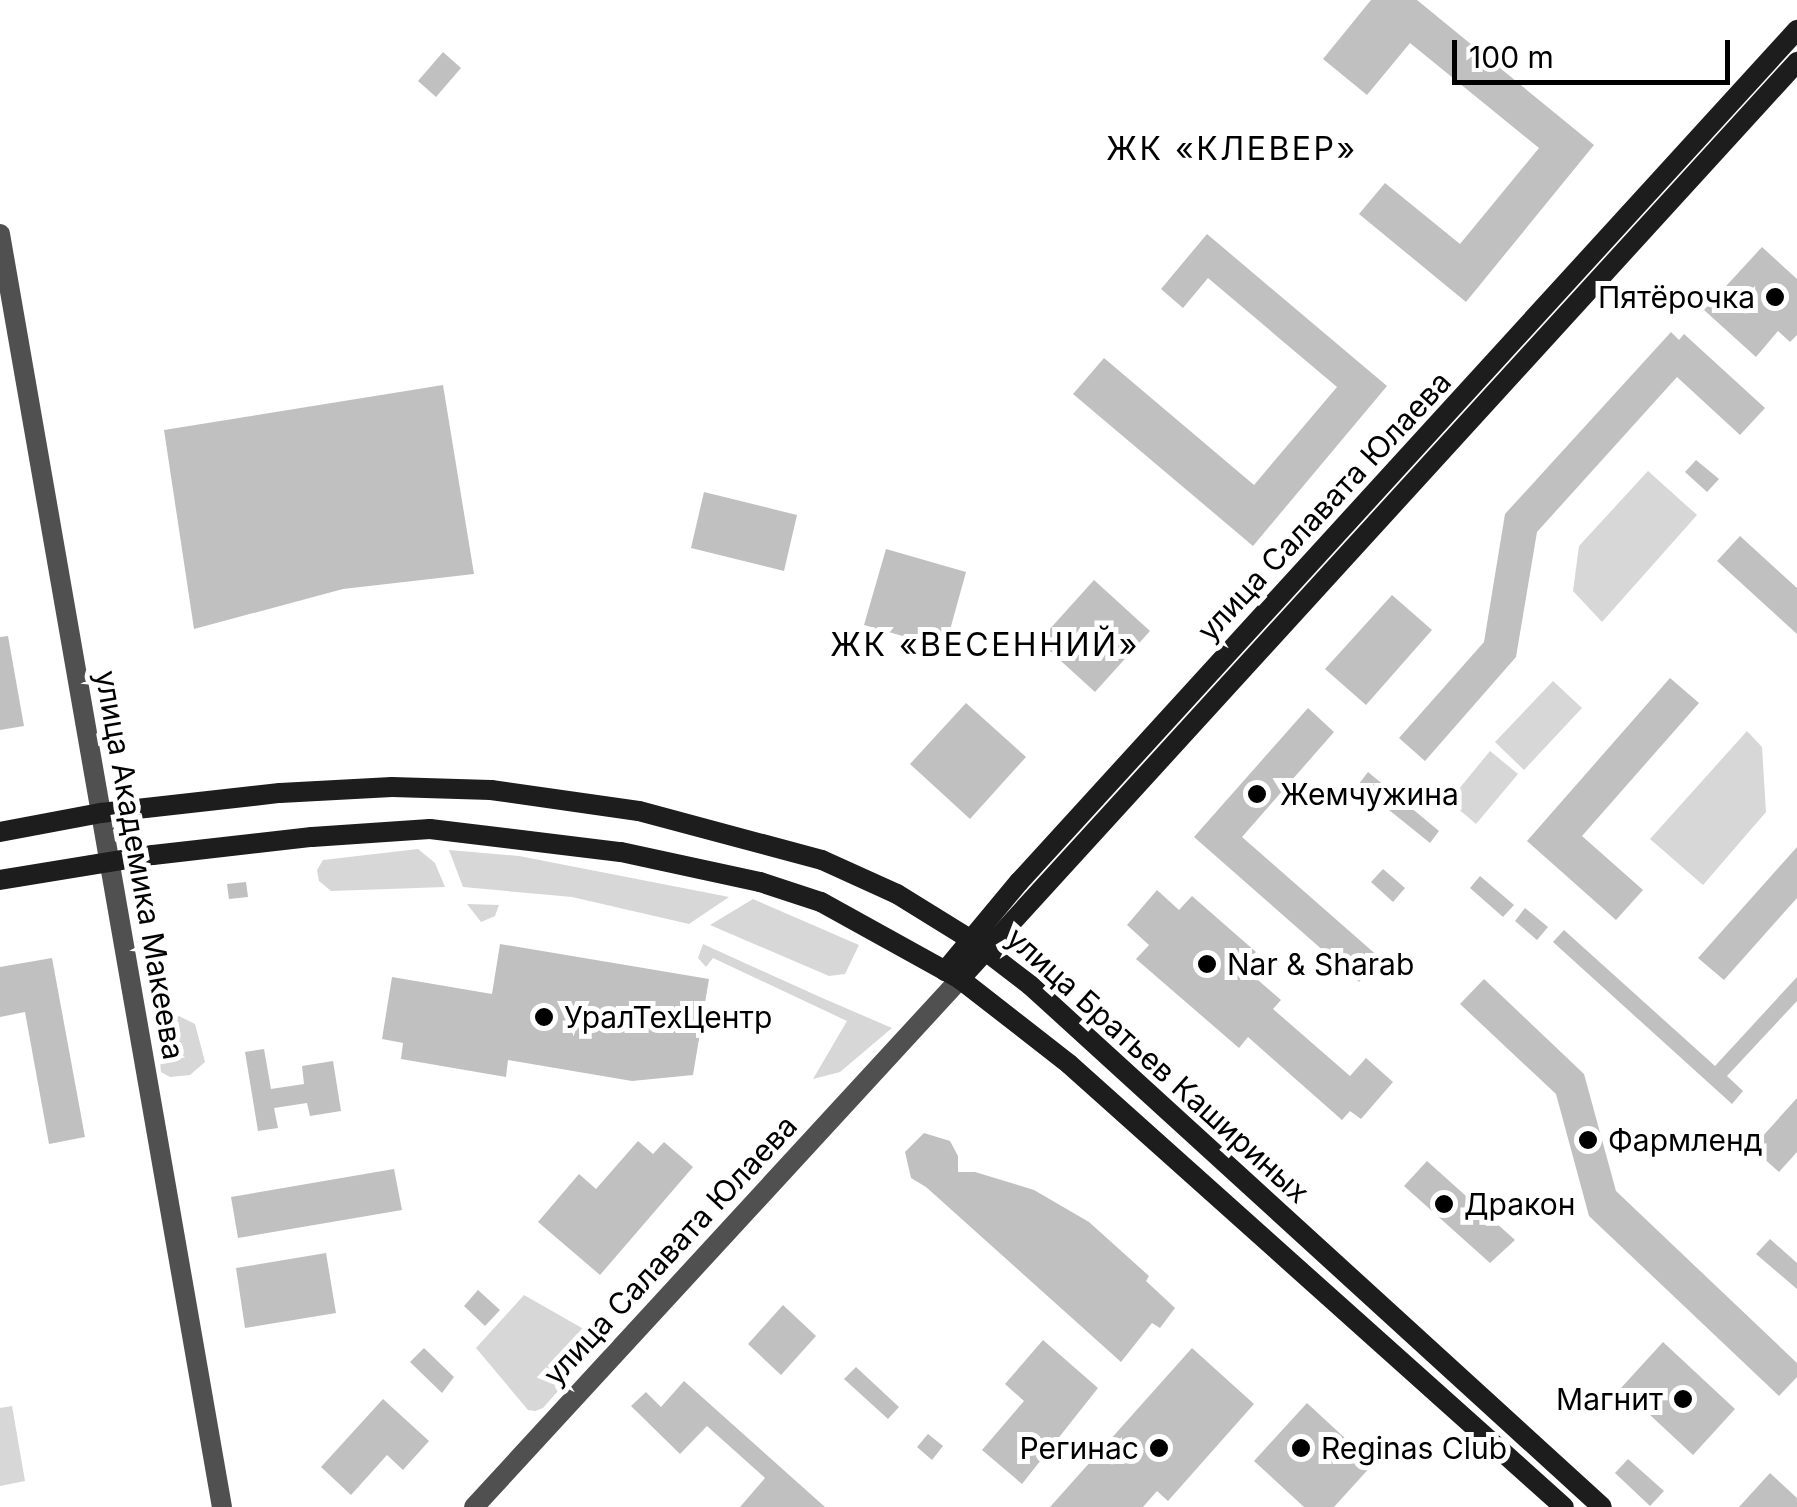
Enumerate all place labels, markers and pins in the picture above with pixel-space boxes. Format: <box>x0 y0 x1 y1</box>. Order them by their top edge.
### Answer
place label: Пятёрочка <box>1598 279 1755 315</box>
marker: Пятёрочка <box>1764 286 1786 308</box>
place label: Жемчужина <box>1280 776 1459 812</box>
marker: Жемчужина <box>1244 781 1270 807</box>
place label: Nar & Sharab <box>1227 946 1414 982</box>
marker: Nar & Sharab <box>1196 953 1218 975</box>
place label: УралТехЦентр <box>564 999 772 1035</box>
marker: УралТехЦентр <box>533 1006 555 1028</box>
place label: Фармленд <box>1608 1122 1762 1158</box>
marker: Фармленд <box>1577 1129 1599 1151</box>
place label: Дракон <box>1464 1186 1575 1222</box>
marker: Дракон <box>1433 1193 1455 1215</box>
place label: Магнит <box>1556 1381 1663 1417</box>
marker: Магнит <box>1672 1388 1694 1410</box>
place label: Регинас <box>1019 1430 1139 1466</box>
place label: Reginas Club <box>1321 1430 1507 1466</box>
marker: Регинас <box>1148 1437 1170 1459</box>
marker: Reginas Club <box>1290 1437 1312 1459</box>

